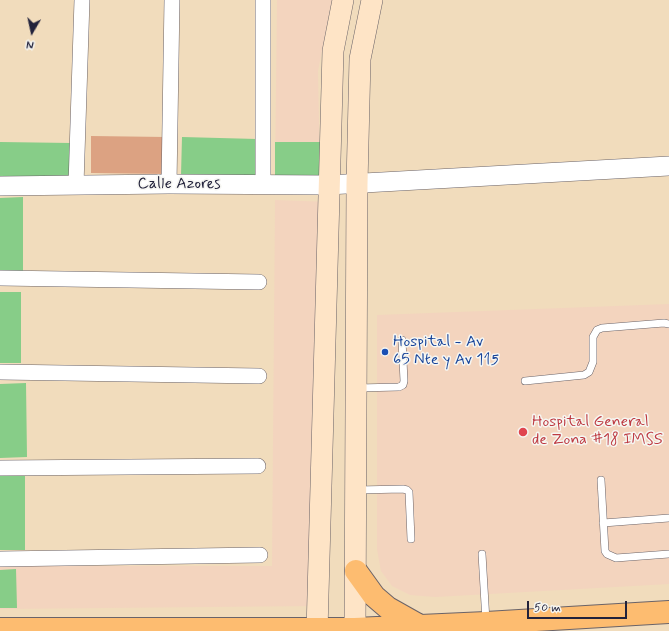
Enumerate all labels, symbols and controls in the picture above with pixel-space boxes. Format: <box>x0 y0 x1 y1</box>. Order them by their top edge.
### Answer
north arrow <box>12 12 52 52</box>
text: N <box>25 36 35 51</box>
street label: Calle Azores <box>137 175 221 195</box>
place label: Hospital - Av 65 Nte y Av 115 <box>393 333 499 371</box>
marker: Hospital - Av 65 Nte y Av 115 <box>380 347 390 357</box>
place label: Hospital General de Zona #18 IMSS <box>532 413 663 451</box>
marker: Hospital General de Zona #18 IMSS <box>517 426 529 438</box>
scale bar <box>529 593 629 619</box>
text: 50 m <box>534 600 561 616</box>

